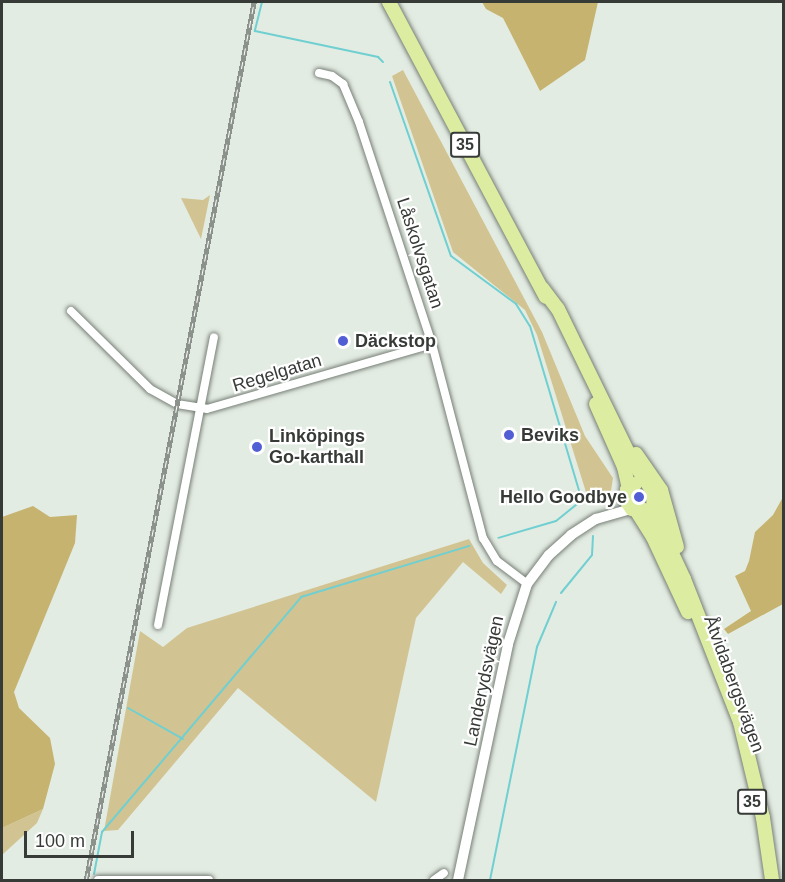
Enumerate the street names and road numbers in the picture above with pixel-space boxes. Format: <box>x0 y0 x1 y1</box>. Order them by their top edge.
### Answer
road number: 35 <box>450 132 480 158</box>
street label: Låskolvsgatan <box>392 195 448 311</box>
street label: Regelgatan <box>230 349 324 397</box>
street label: Åtvidabergsvägen <box>699 613 769 755</box>
street label: Landerydsvägen <box>460 614 508 748</box>
road number: 35 <box>737 789 767 815</box>

